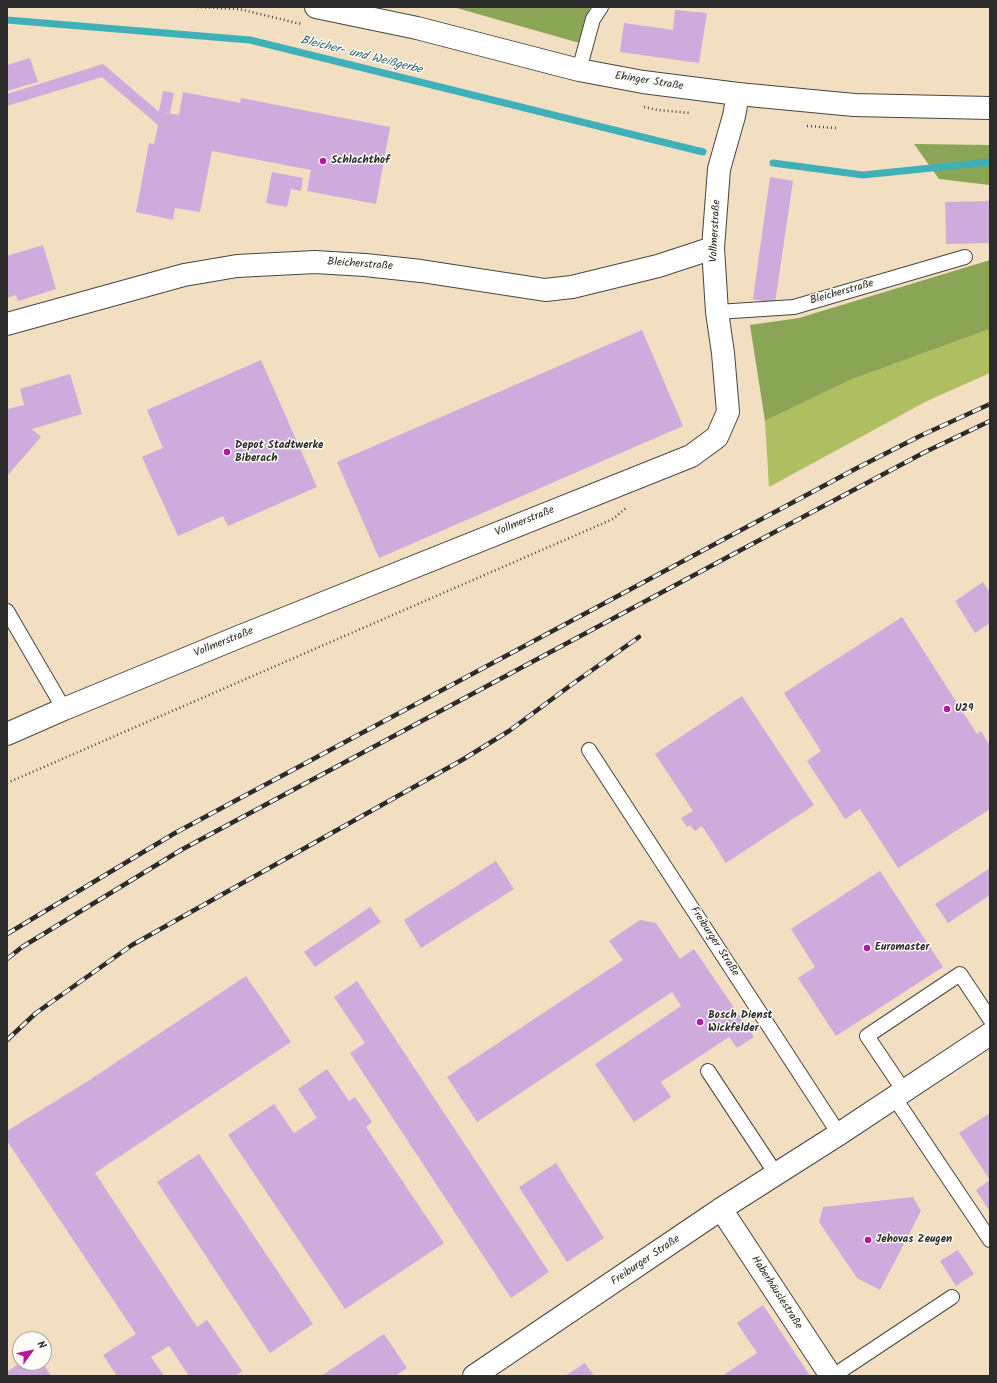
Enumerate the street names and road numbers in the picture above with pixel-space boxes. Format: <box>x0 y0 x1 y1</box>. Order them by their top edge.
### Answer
street label: Ehinger Straße <box>614 70 684 94</box>
street label: Vollmerstraße <box>708 199 724 263</box>
street label: Bleicherstraße <box>327 256 393 274</box>
street label: Bleicherstraße <box>809 278 875 308</box>
street label: Vollmerstraße <box>493 504 557 540</box>
street label: Vollmerstraße <box>192 625 256 661</box>
street label: Freiburger Straße <box>687 905 741 979</box>
street label: Freiburger Straße <box>609 1233 683 1289</box>
street label: Haberhäuslestraße <box>747 1254 805 1332</box>

